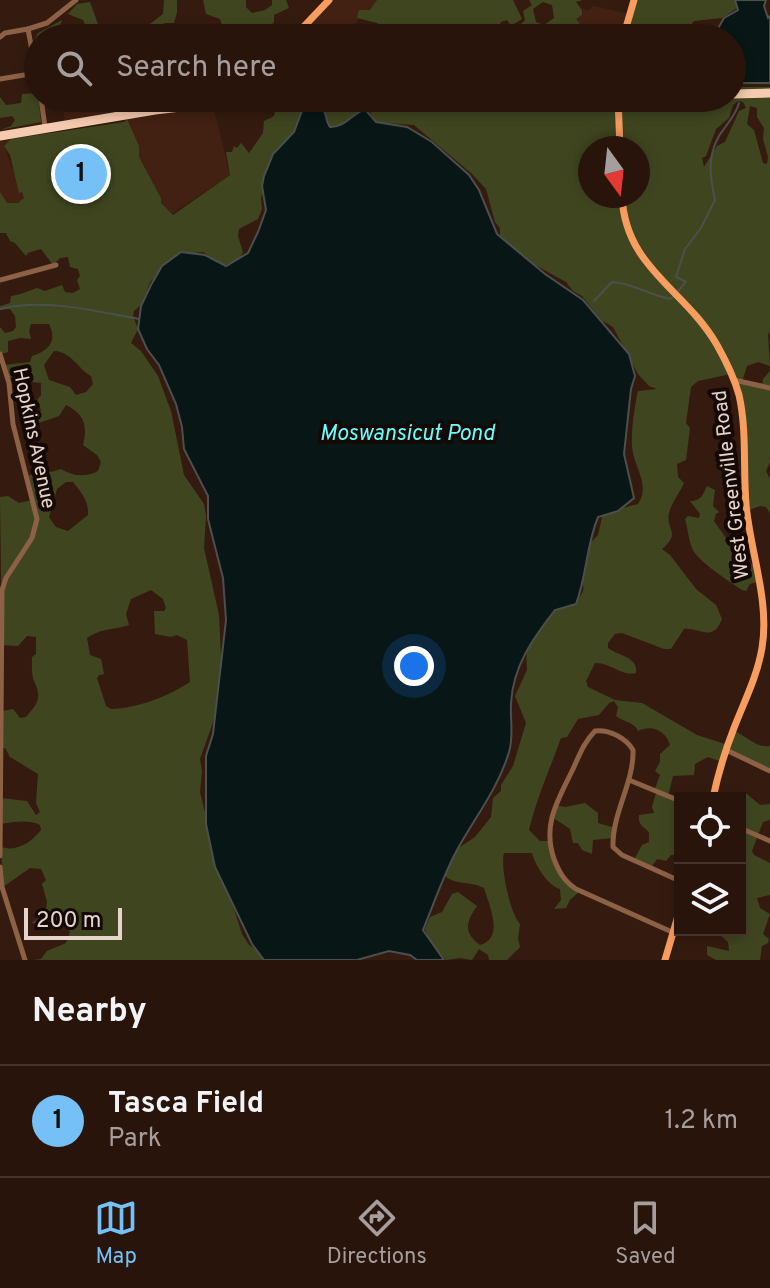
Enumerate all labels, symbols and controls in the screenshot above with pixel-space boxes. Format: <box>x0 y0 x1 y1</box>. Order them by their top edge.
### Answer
search box <box>24 24 746 112</box>
icon: search <box>52 46 96 90</box>
text: Search here <box>116 50 276 87</box>
north arrow <box>578 136 650 208</box>
pin: 1 <box>55 144 107 204</box>
street label: Hopkins Avenue <box>5 366 61 511</box>
street label: West Greenville Road <box>707 389 756 581</box>
water label: Moswansicut Pond <box>320 421 496 448</box>
your location <box>394 646 434 686</box>
map controls <box>674 792 746 936</box>
button: locate <box>674 792 746 864</box>
button: layers <box>674 864 746 936</box>
scale bar <box>24 904 122 940</box>
text: 200 m <box>36 908 101 935</box>
text: Nearby <box>32 991 147 1034</box>
text: Tasca Field <box>108 1086 264 1123</box>
text: 1 <box>53 1105 63 1138</box>
text: 1.2 km <box>665 1105 738 1138</box>
text: Park <box>108 1123 162 1156</box>
tab: Map <box>94 1196 138 1271</box>
tab: Directions <box>327 1196 427 1271</box>
tab: Saved <box>615 1196 676 1271</box>

